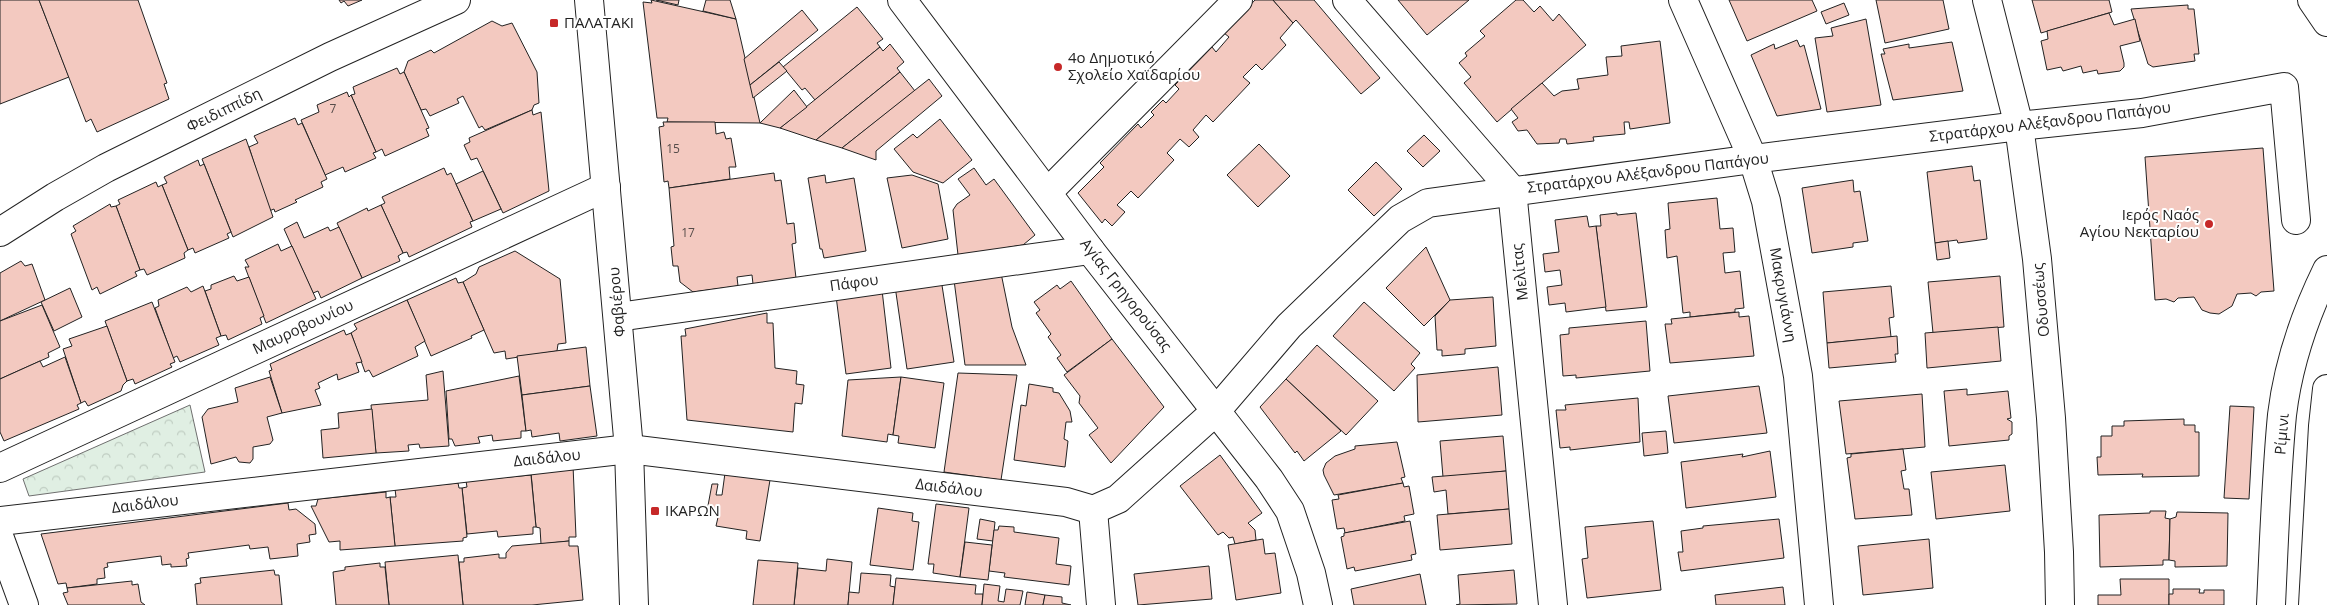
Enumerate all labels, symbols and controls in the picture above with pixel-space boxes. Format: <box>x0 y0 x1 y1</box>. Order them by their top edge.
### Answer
place label: ΠΑΛΑΤΑΚΙ <box>564 12 634 32</box>
marker: ΠΑΛΑΤΑΚΙ <box>548 17 560 29</box>
place label: 4ο Δημοτικό Σχολείο Χαϊδαρίου <box>1068 47 1200 84</box>
marker: 4ο Δημοτικό Σχολείο Χαϊδαρίου <box>1052 61 1064 73</box>
street label: Φειδιππίδη <box>183 82 264 136</box>
street label: Στρατάρχου Αλέξανδρου Παπάγου <box>1928 96 2172 146</box>
house number: 7 <box>330 100 337 117</box>
house number: 15 <box>666 140 680 157</box>
street label: Στρατάρχου Αλέξανδρου Παπάγου <box>1526 147 1770 197</box>
place label: Ιερός Ναός Αγίου Νεκταρίου <box>2080 204 2199 241</box>
marker: Ιερός Ναός Αγίου Νεκταρίου <box>2203 218 2215 230</box>
house number: 17 <box>681 224 695 241</box>
street label: Αγίας Γρηγορούσας <box>1076 234 1177 355</box>
street label: Μελίτας <box>1506 243 1532 302</box>
street label: Μακρυγιάννη <box>1766 246 1802 344</box>
street label: Οδυσσέως <box>2027 262 2053 338</box>
street label: Φαβιέρου <box>603 266 629 338</box>
street label: Πάφου <box>828 269 880 295</box>
street label: Μαυροβουνίου <box>249 294 356 358</box>
street label: Ρίμινι <box>2269 412 2293 456</box>
street label: Δαιδάλου <box>512 444 581 470</box>
street label: Δαιδάλου <box>914 473 984 501</box>
street label: Δαιδάλου <box>110 489 180 517</box>
place label: ΙΚΑΡΩΝ <box>665 500 720 520</box>
marker: ΙΚΑΡΩΝ <box>649 505 661 517</box>

